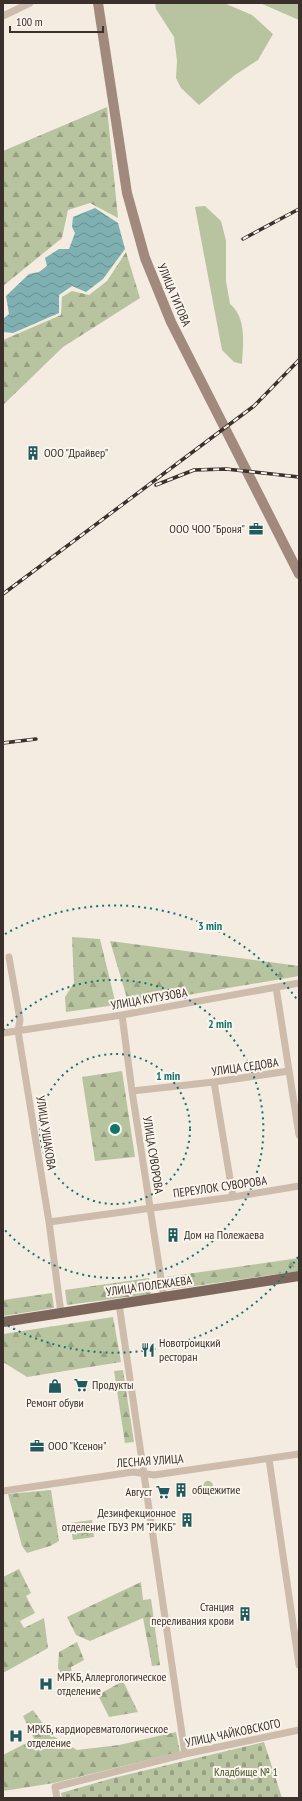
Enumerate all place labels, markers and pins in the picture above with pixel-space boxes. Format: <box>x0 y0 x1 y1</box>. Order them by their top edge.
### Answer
building icon: ООО "Драйвер" <box>25 445 41 461</box>
place label: ООО "Драйвер" <box>44 445 108 460</box>
place label: ООО ЧОО "Броня" <box>169 521 245 536</box>
office icon: ООО ЧОО "Броня" <box>248 521 264 537</box>
centre of rings <box>108 1122 122 1136</box>
building icon: Дом на Полежаева <box>165 1227 181 1243</box>
place label: Дом на Полежаева <box>184 1227 264 1242</box>
place label: Новотроицкий ресторан <box>159 1335 221 1364</box>
restaurant icon: Новотроицкий ресторан <box>140 1342 156 1358</box>
supermarket icon: Продукты <box>73 1377 89 1393</box>
place label: Продукты <box>92 1377 133 1392</box>
shop icon: Ремонт обуви <box>47 1378 63 1394</box>
place label: Ремонт обуви <box>26 1395 84 1410</box>
office icon: ООО "Ксенон" <box>29 1438 45 1454</box>
place label: ООО "Ксенон" <box>48 1438 106 1453</box>
building icon: общежитие <box>173 1482 189 1498</box>
place label: общежитие <box>192 1482 240 1497</box>
place label: Август <box>125 1484 152 1499</box>
supermarket icon: Август <box>155 1484 171 1500</box>
place label: Дезинфекционное отделение ГБУЗ РМ "РИКБ" <box>62 1505 176 1534</box>
building icon: Дезинфекционное отделение ГБУЗ РМ "РИКБ" <box>179 1512 195 1528</box>
place label: Станция переливания крови <box>151 1599 234 1628</box>
building icon: Станция переливания крови <box>237 1606 253 1622</box>
place label: МРКБ, Аллергологическое отделение <box>57 1669 167 1698</box>
hospital icon: МРКБ, Аллергологическое отделение <box>38 1676 54 1692</box>
place label: МРКБ, кардиоревматологическое отделение <box>27 1721 168 1750</box>
hospital icon: МРКБ, кардиоревматологическое отделение <box>8 1728 24 1744</box>

